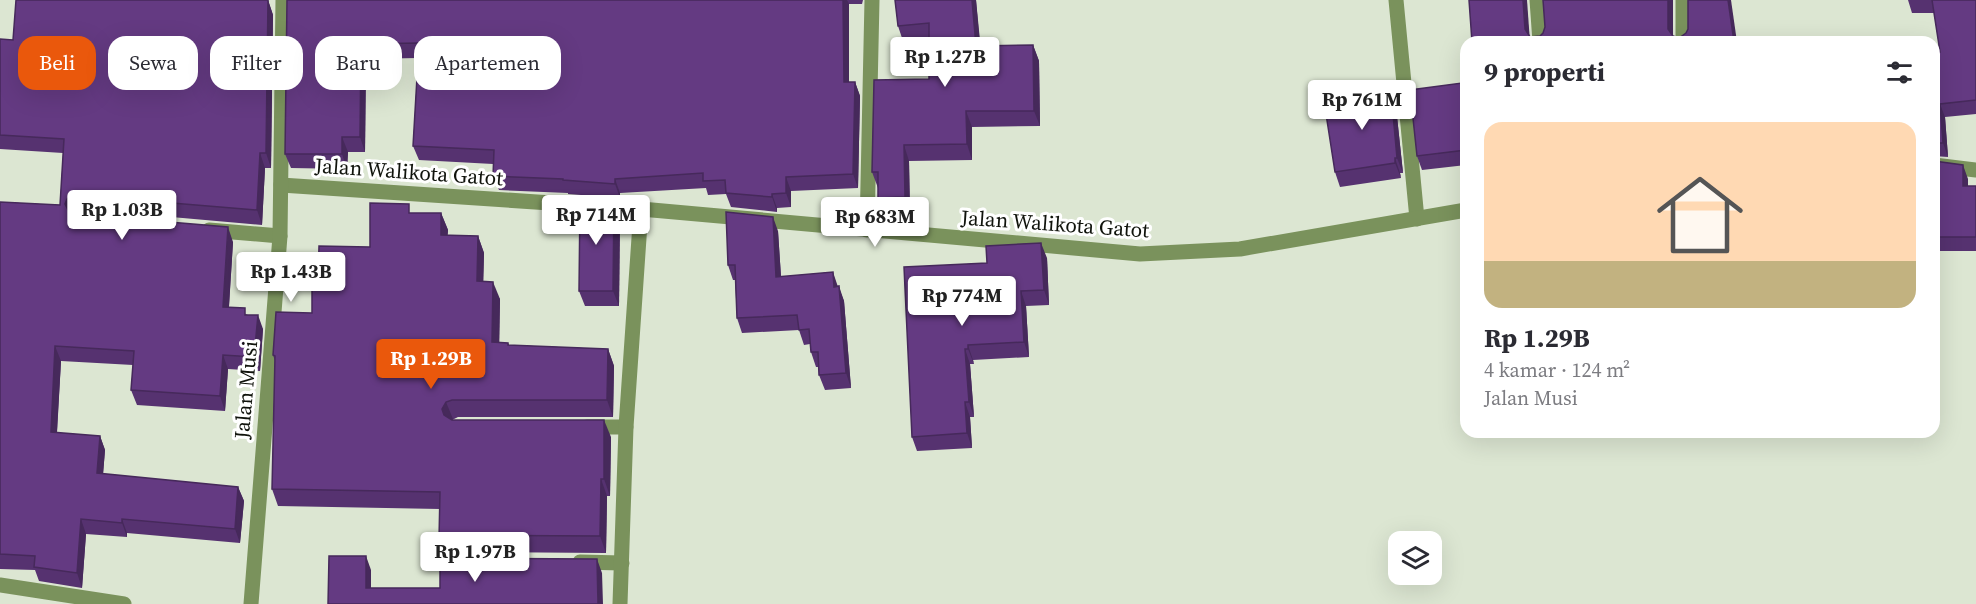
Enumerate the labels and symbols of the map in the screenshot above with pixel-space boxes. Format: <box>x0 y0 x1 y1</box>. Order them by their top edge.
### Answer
pin: Rp 1.27B <box>883 37 1007 88</box>
pin: Rp 761M <box>1307 80 1417 131</box>
street label: Jalan Walikota Gatot <box>313 150 504 193</box>
pin: Rp 1.03B <box>60 190 184 241</box>
pin: Rp 714M <box>541 195 651 246</box>
pin: Rp 683M <box>820 197 930 248</box>
street label: Jalan Walikota Gatot <box>959 202 1150 245</box>
pin: Rp 1.43B <box>229 252 353 303</box>
pin: Rp 774M <box>907 276 1017 327</box>
pin: Rp 1.29B <box>369 339 493 390</box>
street label: Jalan Musi <box>227 340 264 441</box>
pin: Rp 1.97B <box>413 532 537 583</box>

